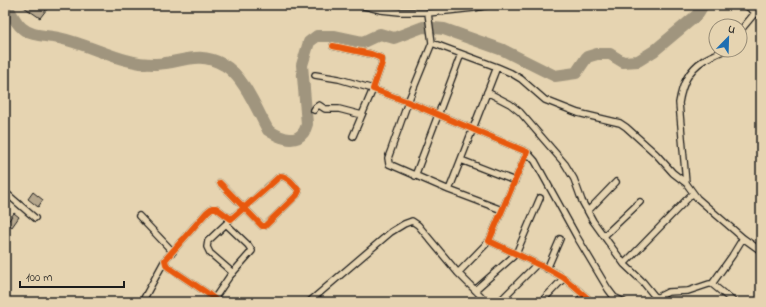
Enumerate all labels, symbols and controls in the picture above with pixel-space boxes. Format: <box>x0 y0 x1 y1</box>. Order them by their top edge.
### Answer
north arrow <box>708 18 748 58</box>
text: U <box>725 21 738 38</box>
scale bar <box>20 263 124 289</box>
text: 100 m <box>26 269 53 287</box>

